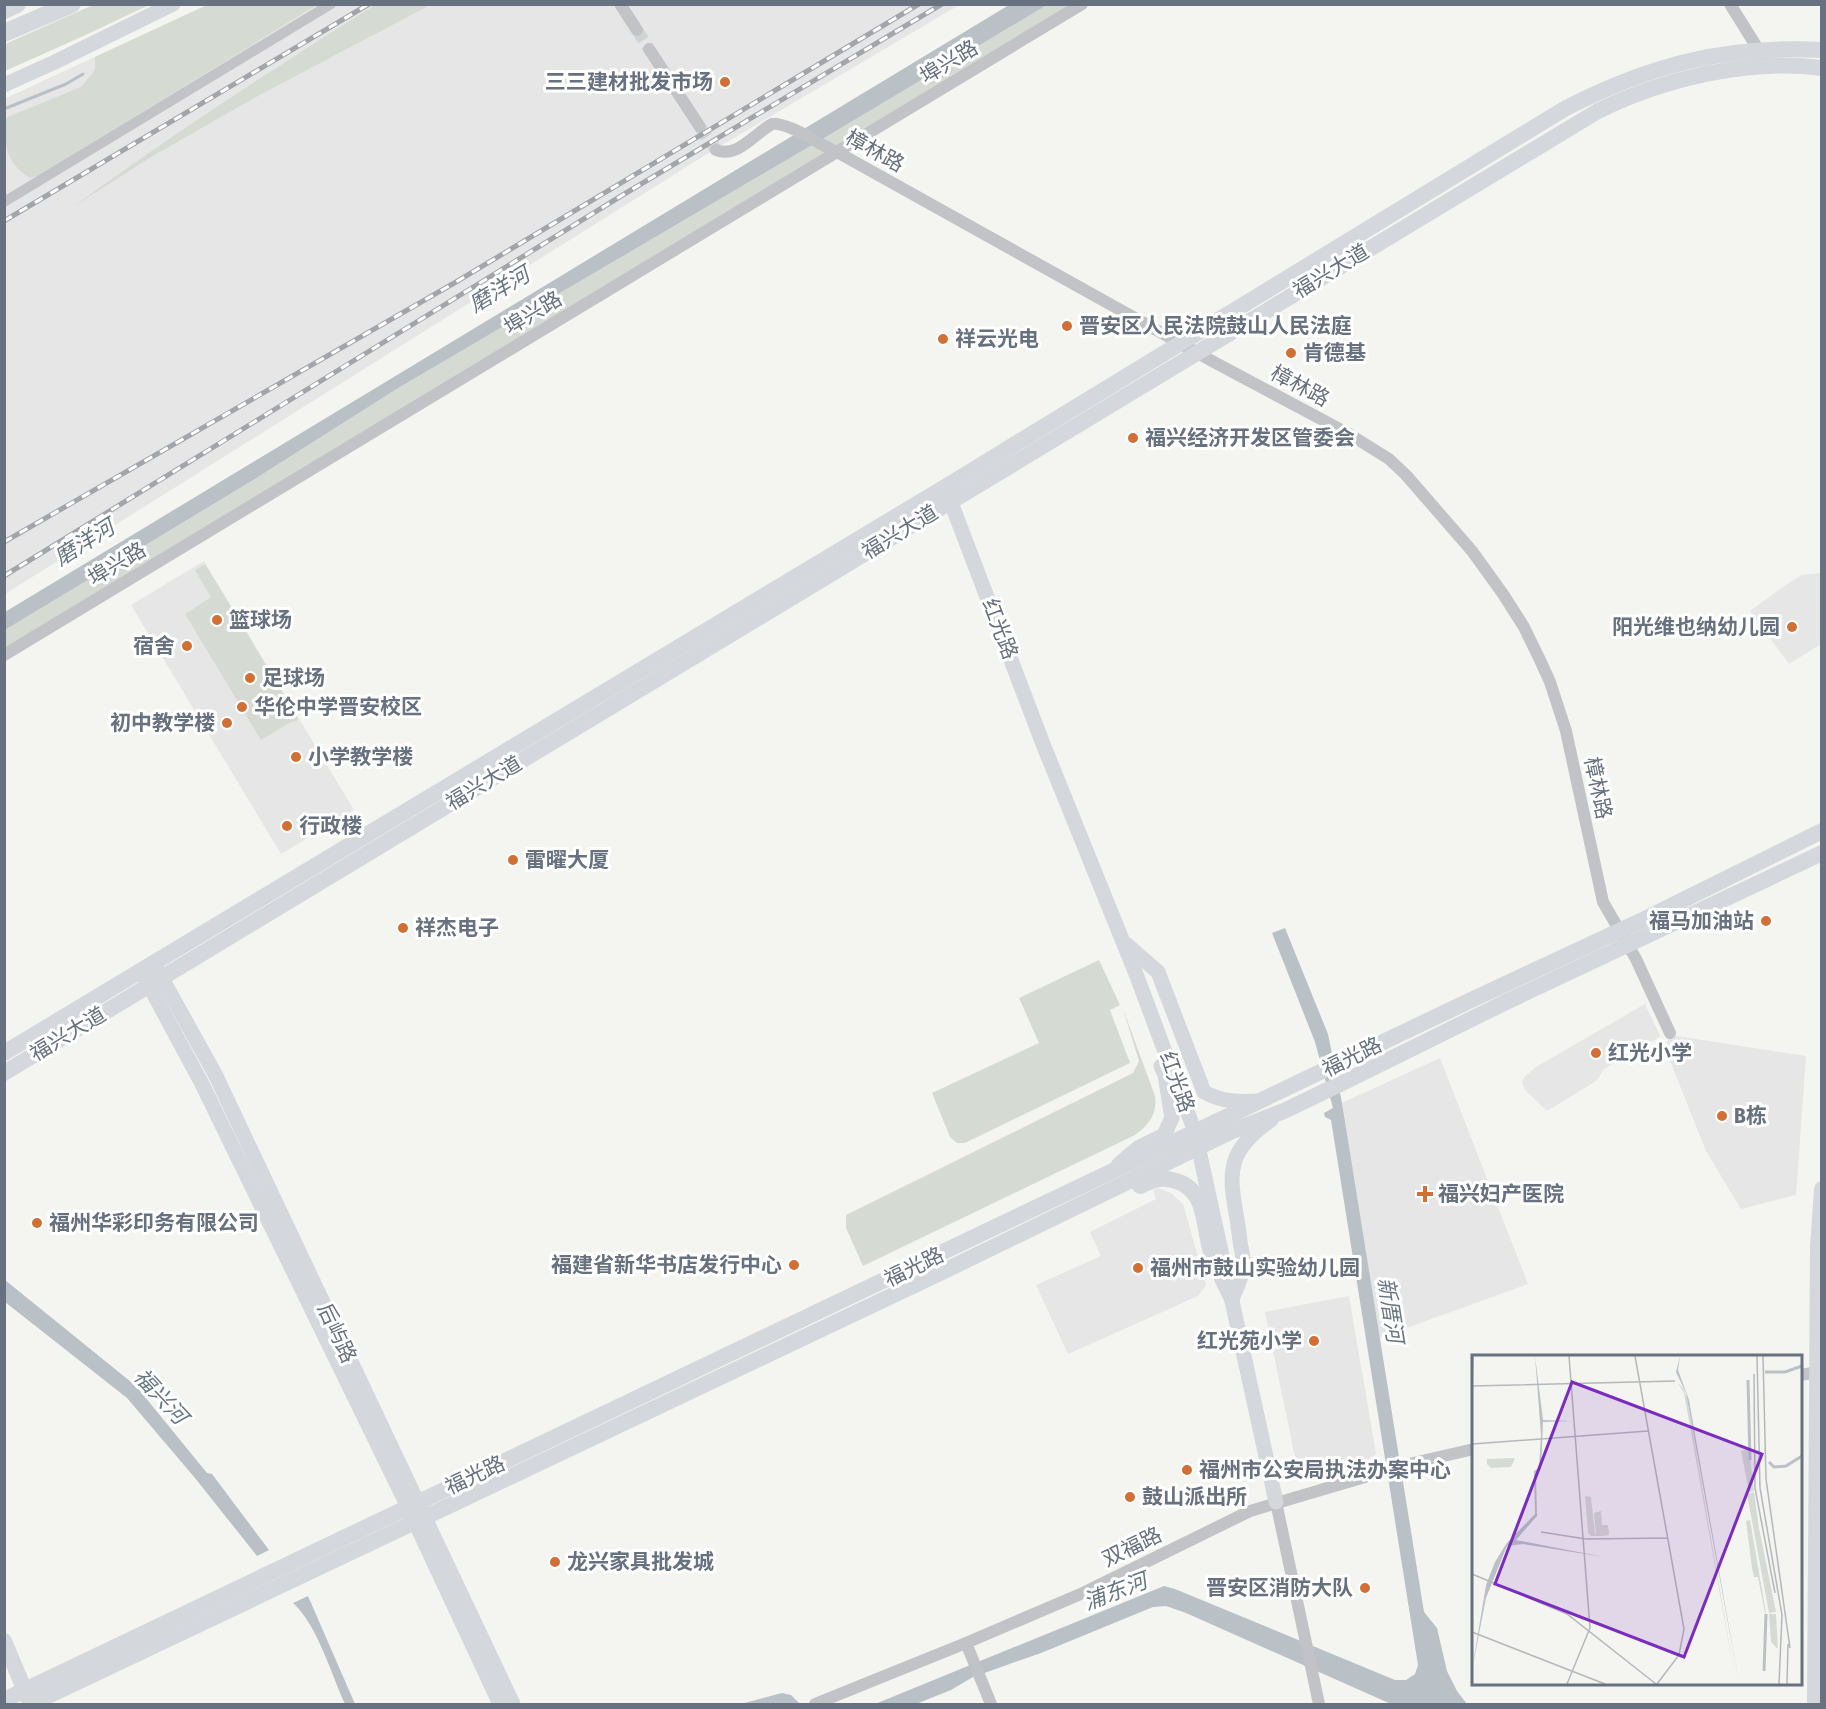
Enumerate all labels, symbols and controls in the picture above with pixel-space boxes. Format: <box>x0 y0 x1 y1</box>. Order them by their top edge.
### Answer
street label: 埠兴路 <box>915 35 983 89</box>
place label: 三三建材批发市场 <box>545 69 713 95</box>
marker: 三三建材批发市场 <box>718 75 732 89</box>
street label: 樟林路 <box>841 124 909 178</box>
street label: 福兴大道 <box>1288 238 1374 304</box>
water label: 磨洋河 <box>464 259 538 318</box>
street label: 埠兴路 <box>499 286 567 340</box>
place label: 晋安区人民法院鼓山人民法庭 <box>1079 313 1352 339</box>
marker: 晋安区人民法院鼓山人民法庭 <box>1060 319 1074 333</box>
place label: 祥云光电 <box>955 326 1039 352</box>
marker: 祥云光电 <box>936 332 950 346</box>
place label: 肯德基 <box>1303 340 1366 366</box>
marker: 肯德基 <box>1284 346 1298 360</box>
street label: 樟林路 <box>1266 360 1334 412</box>
place label: 福兴经济开发区管委会 <box>1145 425 1355 451</box>
marker: 福兴经济开发区管委会 <box>1126 431 1140 445</box>
street label: 福兴大道 <box>857 499 943 565</box>
water label: 磨洋河 <box>49 511 123 571</box>
street label: 埠兴路 <box>83 537 151 591</box>
street label: 红光路 <box>977 595 1023 663</box>
place label: 篮球场 <box>229 607 292 633</box>
marker: 篮球场 <box>210 613 224 627</box>
place label: 阳光维也纳幼儿园 <box>1612 614 1780 640</box>
marker: 阳光维也纳幼儿园 <box>1785 620 1799 634</box>
place label: 宿舍 <box>133 633 175 659</box>
marker: 宿舍 <box>180 639 194 653</box>
place label: 足球场 <box>262 665 325 691</box>
marker: 足球场 <box>243 671 257 685</box>
place label: 华伦中学晋安校区 <box>254 694 422 720</box>
marker: 华伦中学晋安校区 <box>235 700 249 714</box>
place label: 初中教学楼 <box>110 710 215 736</box>
marker: 初中教学楼 <box>220 716 234 730</box>
place label: 小学教学楼 <box>308 744 413 770</box>
marker: 小学教学楼 <box>289 750 303 764</box>
street label: 福兴大道 <box>441 750 527 816</box>
street label: 樟林路 <box>1579 754 1617 822</box>
place label: 行政楼 <box>299 813 362 839</box>
marker: 行政楼 <box>280 819 294 833</box>
place label: 雷曜大厦 <box>525 847 609 873</box>
marker: 雷曜大厦 <box>506 853 520 867</box>
place label: 福马加油站 <box>1649 908 1754 934</box>
marker: 福马加油站 <box>1759 914 1773 928</box>
place label: 祥杰电子 <box>415 915 499 941</box>
marker: 祥杰电子 <box>396 921 410 935</box>
street label: 福兴大道 <box>25 1001 111 1067</box>
street label: 福光路 <box>1318 1032 1386 1082</box>
place label: 红光小学 <box>1608 1040 1692 1066</box>
marker: 红光小学 <box>1589 1046 1603 1060</box>
street label: 红光路 <box>1154 1048 1200 1116</box>
place label: B栋 <box>1734 1103 1767 1129</box>
marker: B栋 <box>1715 1109 1729 1123</box>
place label: 福兴妇产医院 <box>1438 1181 1564 1207</box>
marker: 福兴妇产医院 <box>1416 1185 1434 1203</box>
place label: 福州华彩印务有限公司 <box>49 1210 259 1236</box>
marker: 福州华彩印务有限公司 <box>30 1216 44 1230</box>
street label: 福光路 <box>880 1242 948 1292</box>
place label: 福建省新华书店发行中心 <box>551 1252 782 1278</box>
place label: 福州市鼓山实验幼儿园 <box>1150 1255 1360 1281</box>
marker: 福建省新华书店发行中心 <box>787 1258 801 1272</box>
marker: 福州市鼓山实验幼儿园 <box>1131 1261 1145 1275</box>
water label: 新厝河 <box>1372 1275 1410 1349</box>
street label: 后屿路 <box>312 1299 362 1367</box>
place label: 红光苑小学 <box>1197 1328 1302 1354</box>
marker: 红光苑小学 <box>1307 1334 1321 1348</box>
inset map <box>1472 1355 1802 1685</box>
water label: 福兴河 <box>128 1363 196 1433</box>
street label: 福光路 <box>441 1450 509 1500</box>
place label: 福州市公安局执法办案中心 <box>1199 1457 1451 1483</box>
marker: 福州市公安局执法办案中心 <box>1180 1463 1194 1477</box>
place label: 鼓山派出所 <box>1142 1484 1247 1510</box>
marker: 鼓山派出所 <box>1123 1490 1137 1504</box>
street label: 双福路 <box>1098 1522 1166 1572</box>
place label: 龙兴家具批发城 <box>567 1549 714 1575</box>
marker: 龙兴家具批发城 <box>548 1555 562 1569</box>
water label: 浦东河 <box>1080 1566 1155 1616</box>
place label: 晋安区消防大队 <box>1206 1575 1353 1601</box>
marker: 晋安区消防大队 <box>1358 1581 1372 1595</box>

